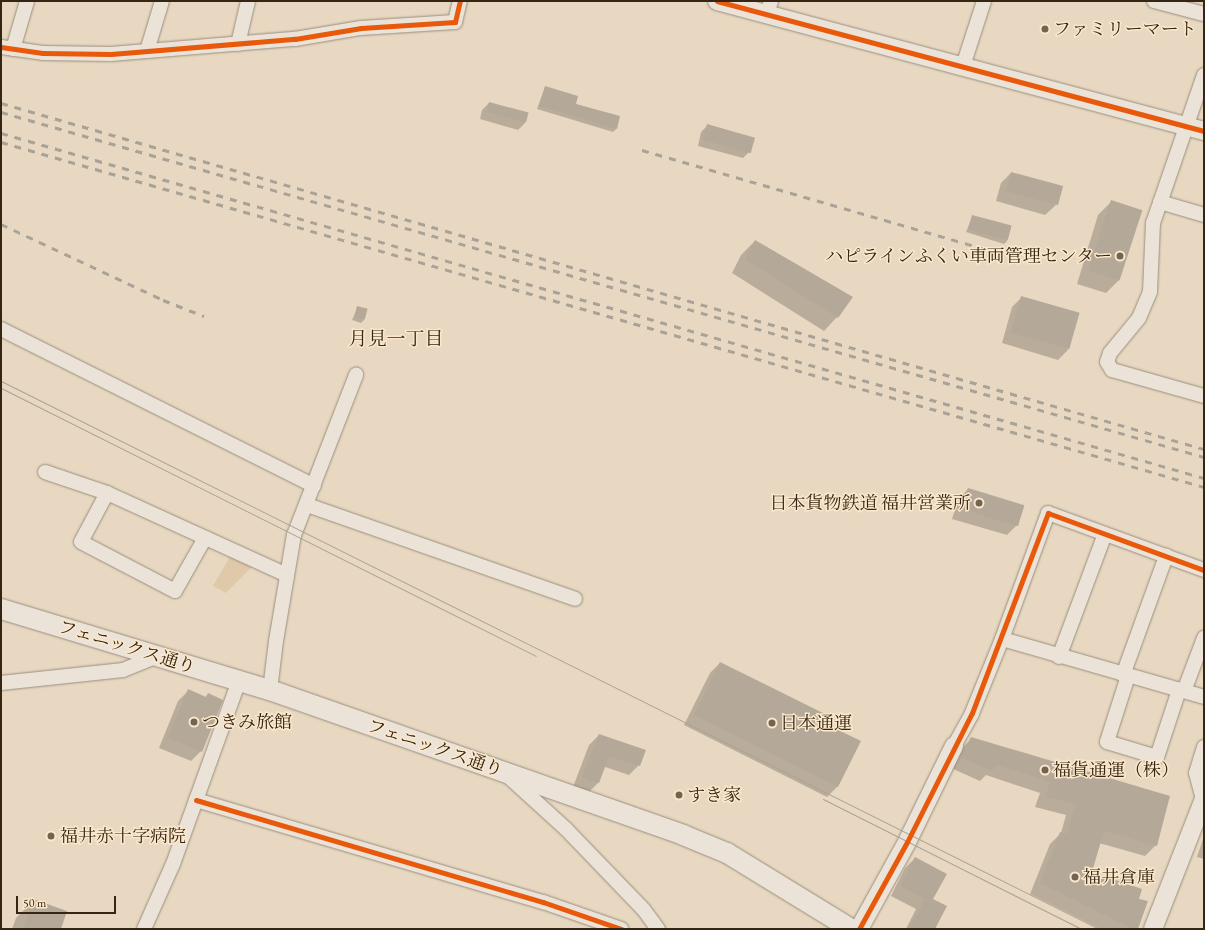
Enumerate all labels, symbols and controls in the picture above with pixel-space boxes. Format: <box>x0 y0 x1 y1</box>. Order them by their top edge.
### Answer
place label: ファミリーマート <box>1053 18 1197 40</box>
marker: ファミリーマート <box>1040 24 1050 34</box>
place label: ハピラインふくい車両管理センター <box>824 245 1112 267</box>
marker: ハピラインふくい車両管理センター <box>1115 251 1125 261</box>
district label: 月見一丁目 <box>349 328 443 350</box>
place label: 日本貨物鉄道 福井営業所 <box>769 492 971 514</box>
marker: 日本貨物鉄道 福井営業所 <box>974 498 984 508</box>
street label: フェニックス通り <box>55 616 199 678</box>
place label: つきみ旅館 <box>202 711 292 733</box>
place label: 日本通運 <box>780 712 852 734</box>
street label: フェニックス通り <box>363 714 507 782</box>
marker: つきみ旅館 <box>189 717 199 727</box>
marker: 日本通運 <box>767 718 777 728</box>
place label: 福貨通運（株） <box>1053 759 1179 781</box>
marker: 福貨通運（株） <box>1040 765 1050 775</box>
place label: すき家 <box>687 784 741 806</box>
marker: すき家 <box>674 790 684 800</box>
place label: 福井赤十字病院 <box>60 825 186 847</box>
marker: 福井赤十字病院 <box>45 830 57 842</box>
place label: 福井倉庫 <box>1083 866 1155 888</box>
marker: 福井倉庫 <box>1070 872 1080 882</box>
scale bar <box>18 888 118 914</box>
text: 50 m <box>23 895 46 911</box>

